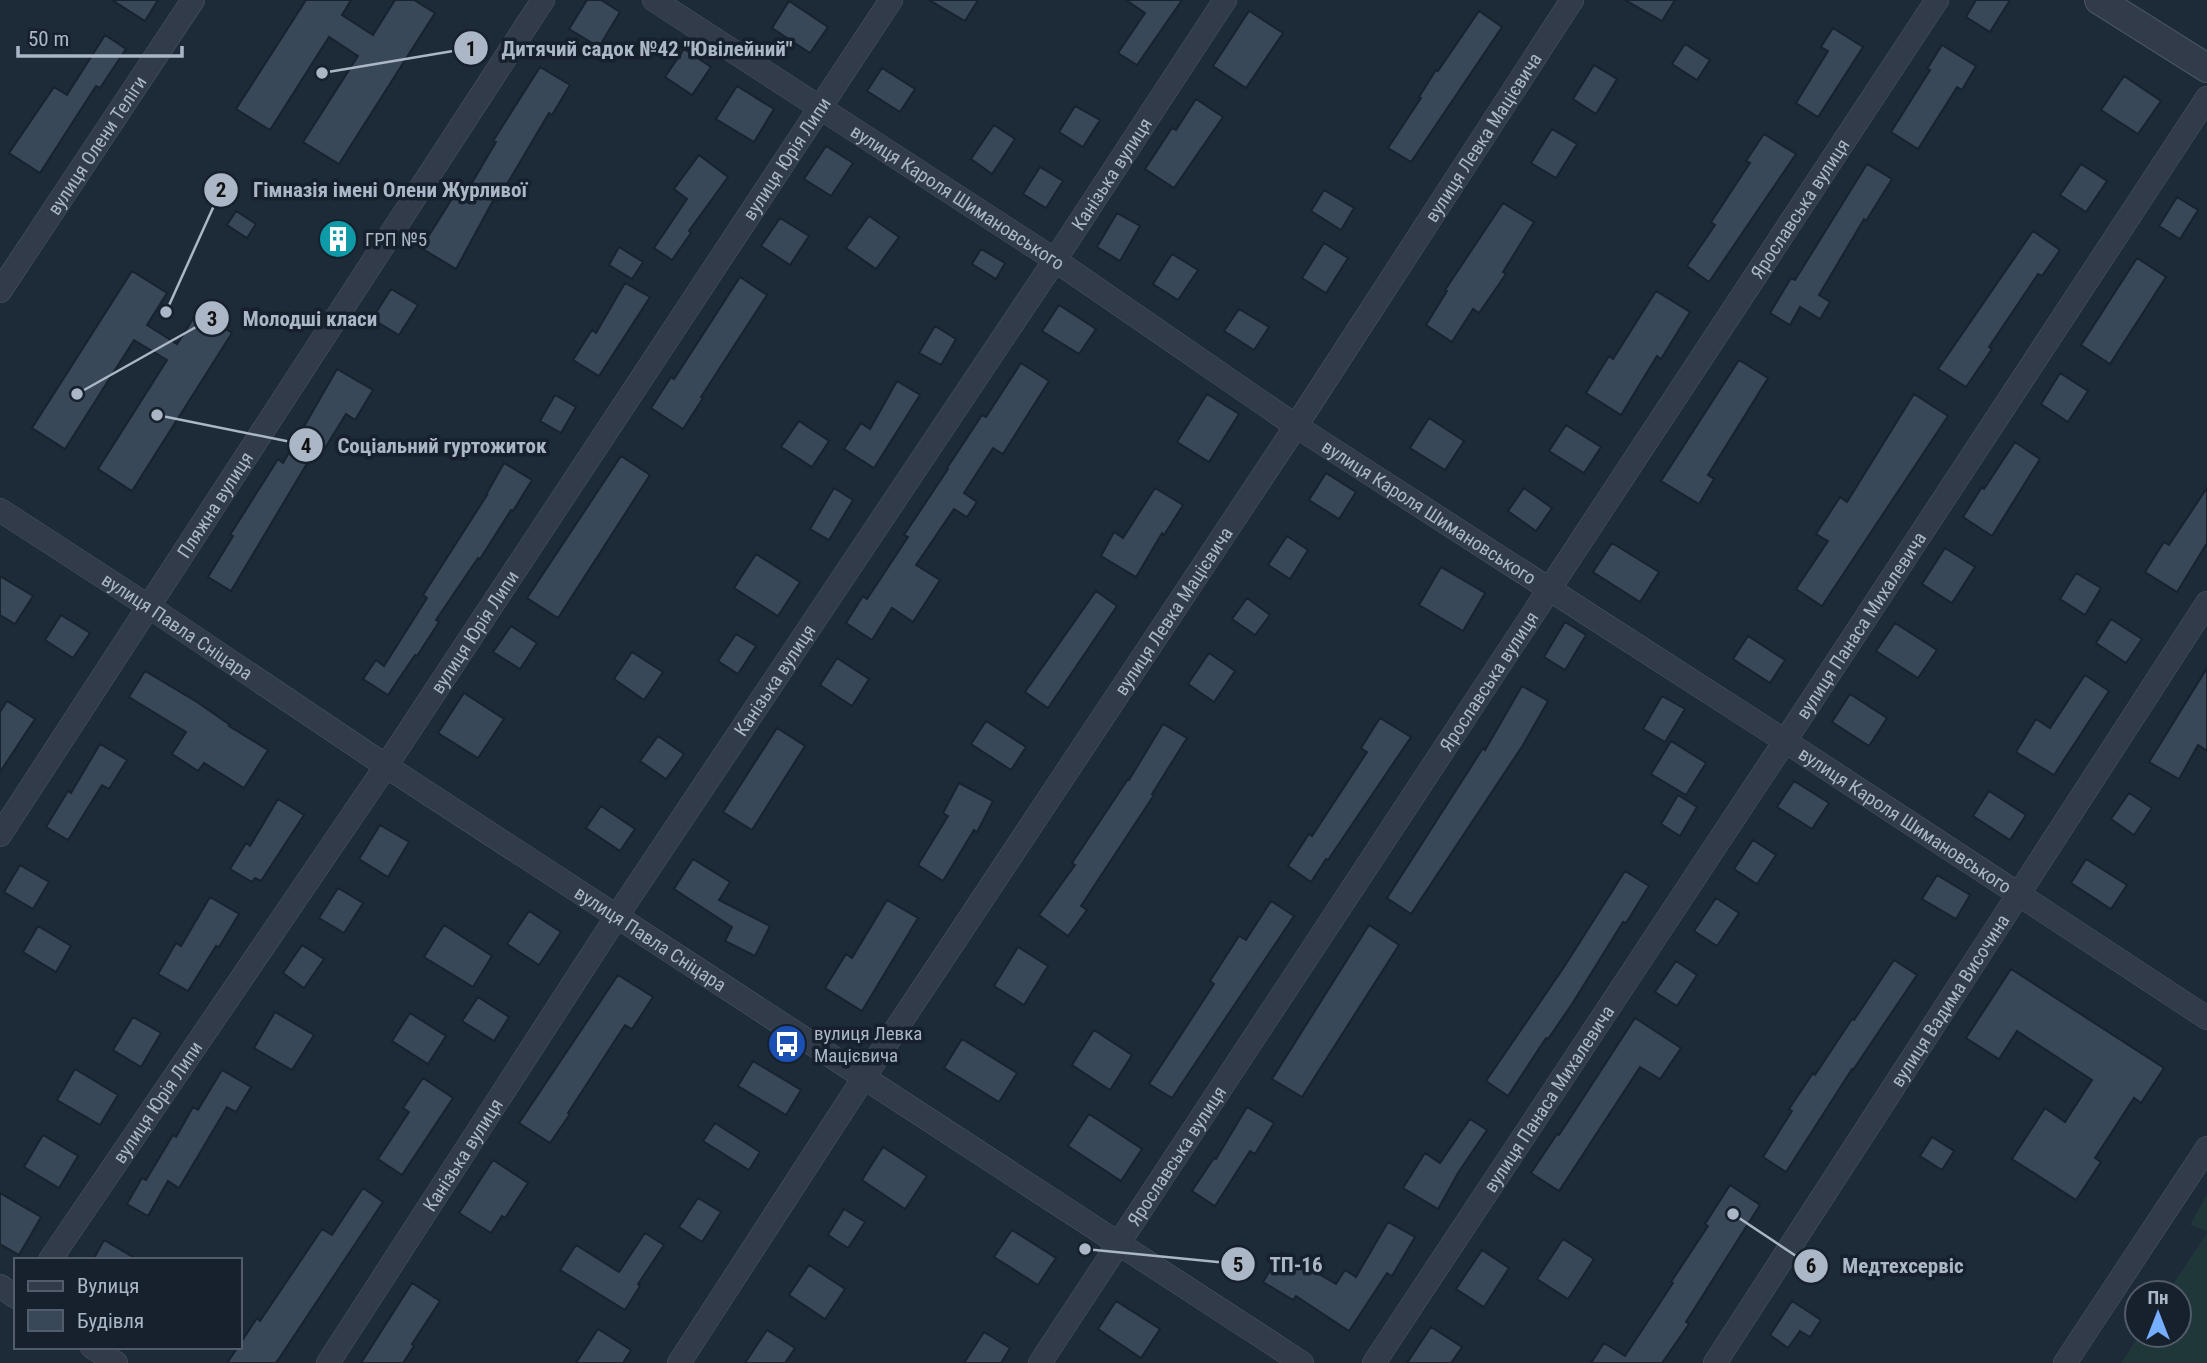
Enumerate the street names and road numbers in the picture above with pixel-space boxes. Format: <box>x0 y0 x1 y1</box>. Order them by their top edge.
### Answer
street label: вулиця Левка Мацієвича <box>1420 49 1547 226</box>
street label: вулиця Олени Теліги <box>43 72 152 219</box>
street label: вулиця Юрія Липи <box>738 93 836 225</box>
street label: Канізька вулиця <box>1067 114 1157 235</box>
street label: вулиця Кароля Шимановського <box>846 120 1069 275</box>
street label: Ярославська вулиця <box>1746 134 1855 283</box>
street label: вулиця Кароля Шимановського <box>1318 435 1540 590</box>
street label: Пляжна вулиця <box>172 448 258 562</box>
street label: вулиця Левка Мацієвича <box>1110 523 1238 700</box>
street label: вулиця Панаса Михалевича <box>1792 527 1931 724</box>
street label: вулиця Юрія Липи <box>426 566 524 698</box>
street label: вулиця Павла Сніцара <box>97 568 257 685</box>
street label: Ярославська вулиця <box>1435 607 1543 756</box>
street label: Канізька вулиця <box>729 620 821 741</box>
street label: вулиця Кароля Шимановського <box>1794 742 2016 899</box>
street label: вулиця Павла Сніцара <box>570 881 730 997</box>
street label: вулиця Вадима Височина <box>1886 910 2014 1091</box>
street label: вулиця Панаса Михалевича <box>1479 1001 1619 1197</box>
street label: вулиця Юрія Липи <box>108 1037 207 1168</box>
street label: Ярославська вулиця <box>1122 1082 1231 1230</box>
street label: Канізька вулиця <box>418 1094 508 1216</box>

